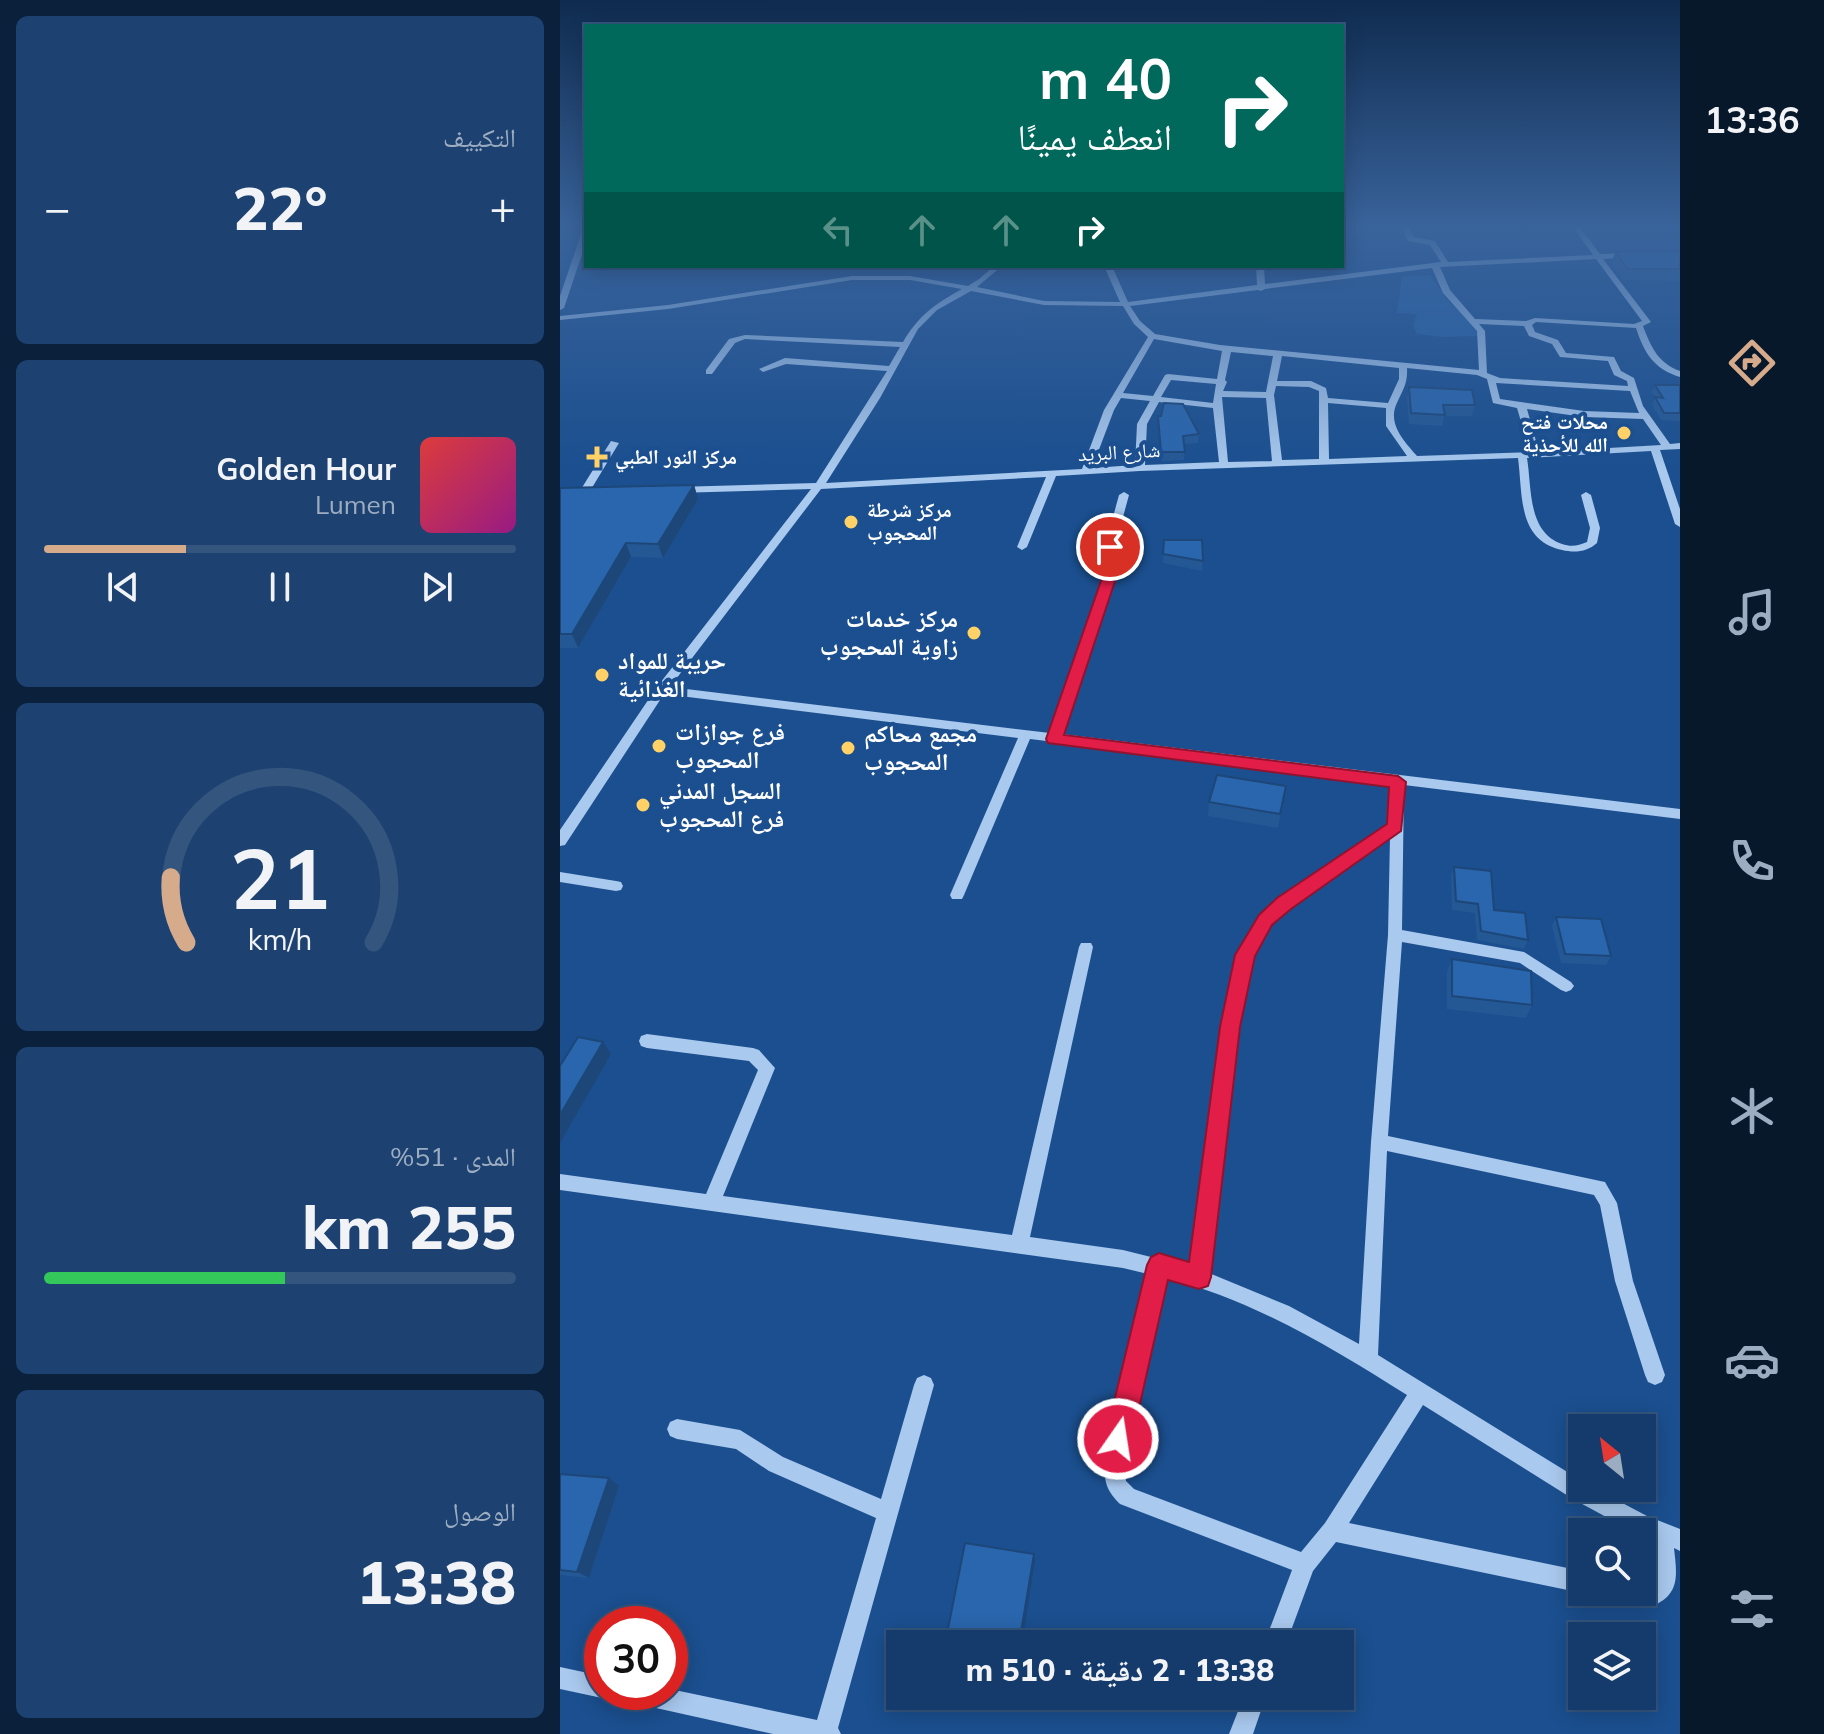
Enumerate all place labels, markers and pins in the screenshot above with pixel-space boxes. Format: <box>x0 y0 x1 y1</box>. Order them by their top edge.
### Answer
place label: محلات فتح الله للأحذية <box>1521 409 1608 457</box>
marker: محلات فتح الله للأحذية <box>1615 424 1633 442</box>
place label: مركز النور الطبي <box>615 444 737 473</box>
marker: مركز النور الطبي <box>586 446 608 468</box>
place label: مركز شرطة المحجوب <box>867 497 952 545</box>
marker: مركز شرطة المحجوب <box>842 513 860 531</box>
pin <box>1076 513 1144 581</box>
place label: مركز خدمات زاوية المحجوب <box>820 603 958 661</box>
marker: مركز خدمات زاوية المحجوب <box>965 624 983 642</box>
place label: حريبة للمواد الغذائية <box>618 645 726 703</box>
marker: حريبة للمواد الغذائية <box>593 666 611 684</box>
place label: فرع جوازات المحجوب <box>675 716 785 774</box>
place label: مجمع محاكم المحجوب <box>864 718 977 776</box>
marker: فرع جوازات المحجوب <box>650 737 668 755</box>
marker: مجمع محاكم المحجوب <box>839 739 857 757</box>
place label: السجل المدني فرع المحجوب <box>659 775 784 834</box>
marker: السجل المدني فرع المحجوب <box>634 796 652 814</box>

